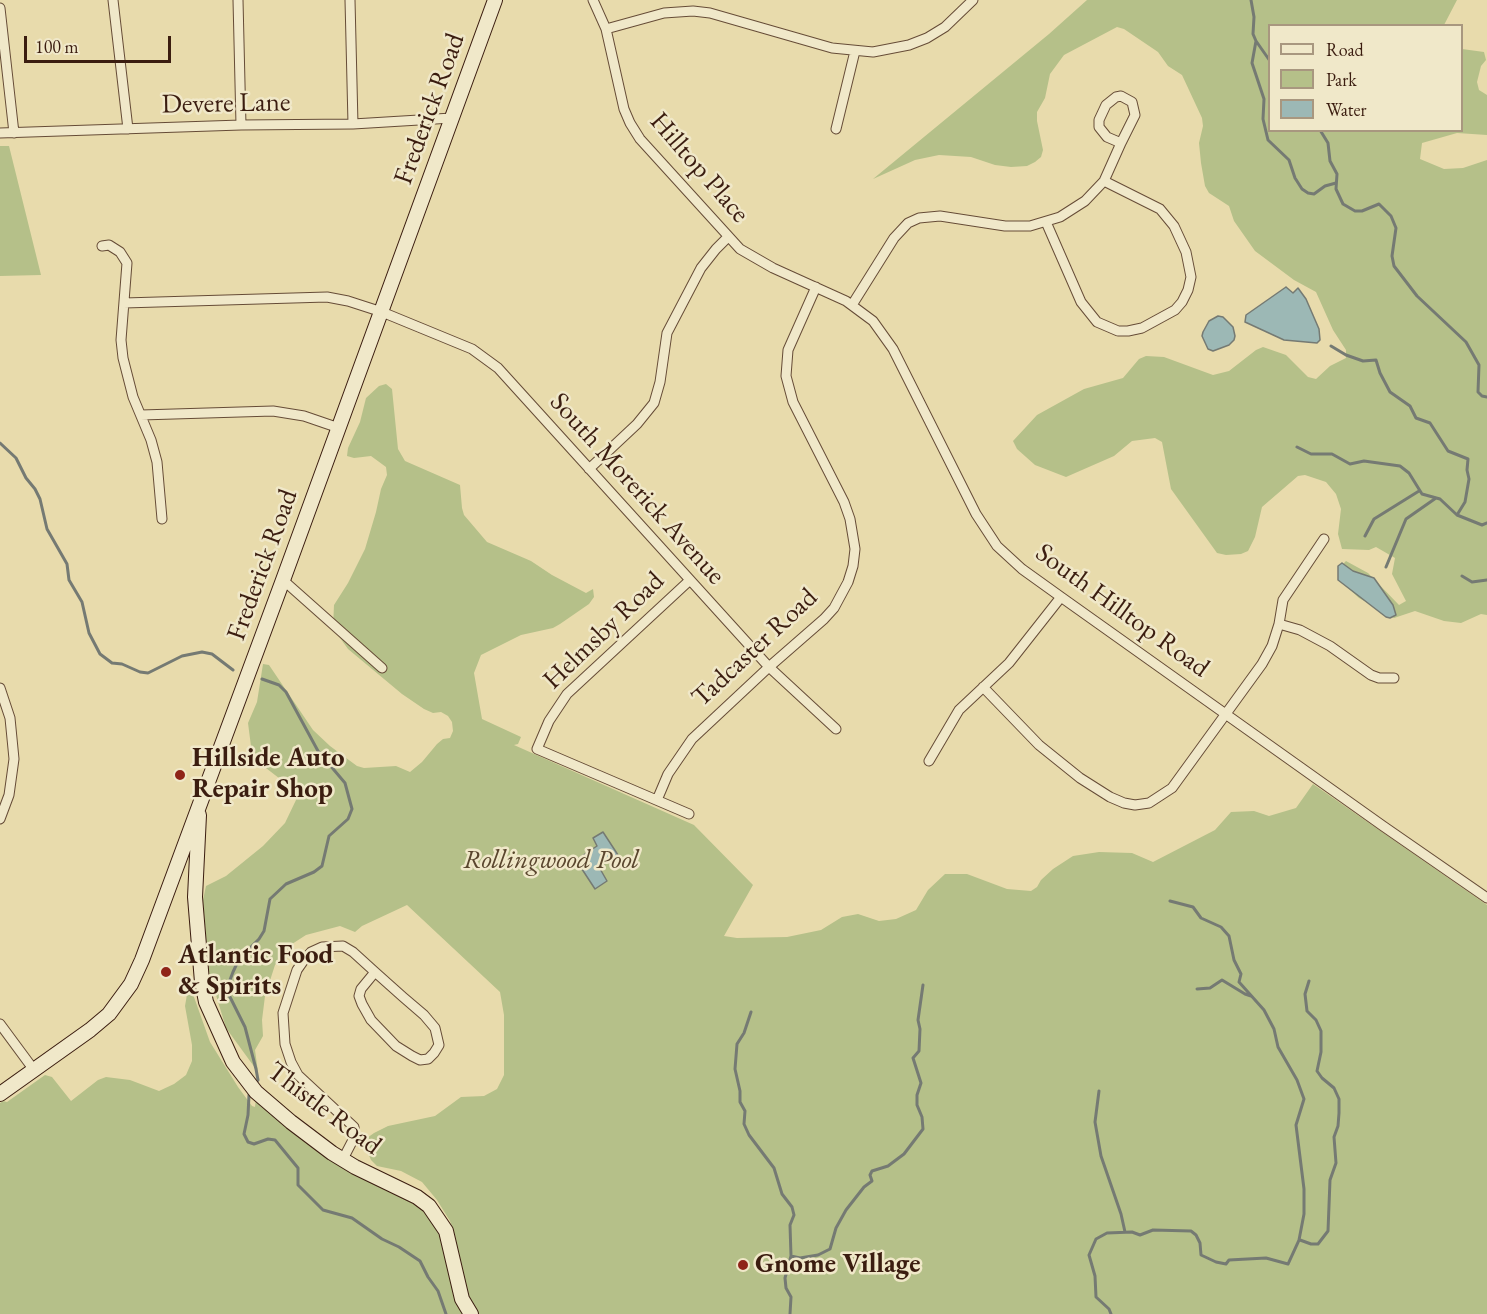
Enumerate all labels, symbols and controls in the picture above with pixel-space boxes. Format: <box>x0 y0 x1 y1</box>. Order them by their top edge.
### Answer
scale bar <box>27 24 174 62</box>
legend <box>1268 24 1463 132</box>
street label: Frederick Road <box>388 29 472 189</box>
text: 100 m <box>35 35 79 58</box>
text: Road <box>1326 38 1364 61</box>
text: Park <box>1326 68 1357 91</box>
street label: Devere Lane <box>161 87 291 121</box>
text: Water <box>1326 98 1367 121</box>
street label: Hilltop Place <box>642 106 756 230</box>
street label: South Morerick Avenue <box>542 386 732 592</box>
street label: Frederick Road <box>221 485 305 645</box>
street label: South Hilltop Road <box>1029 537 1215 685</box>
street label: Helmsby Road <box>537 565 671 697</box>
street label: Tadcaster Road <box>686 582 824 714</box>
place label: Hillside Auto Repair Shop <box>192 743 345 806</box>
marker: Hillside Auto Repair Shop <box>173 768 187 782</box>
park label: Rollingwood Pool <box>463 845 639 877</box>
place label: Atlantic Food & Spirits <box>178 940 334 1003</box>
marker: Atlantic Food & Spirits <box>159 965 173 979</box>
street label: Thistle Road <box>260 1056 388 1162</box>
place label: Gnome Village <box>755 1249 920 1281</box>
marker: Gnome Village <box>736 1258 750 1272</box>

